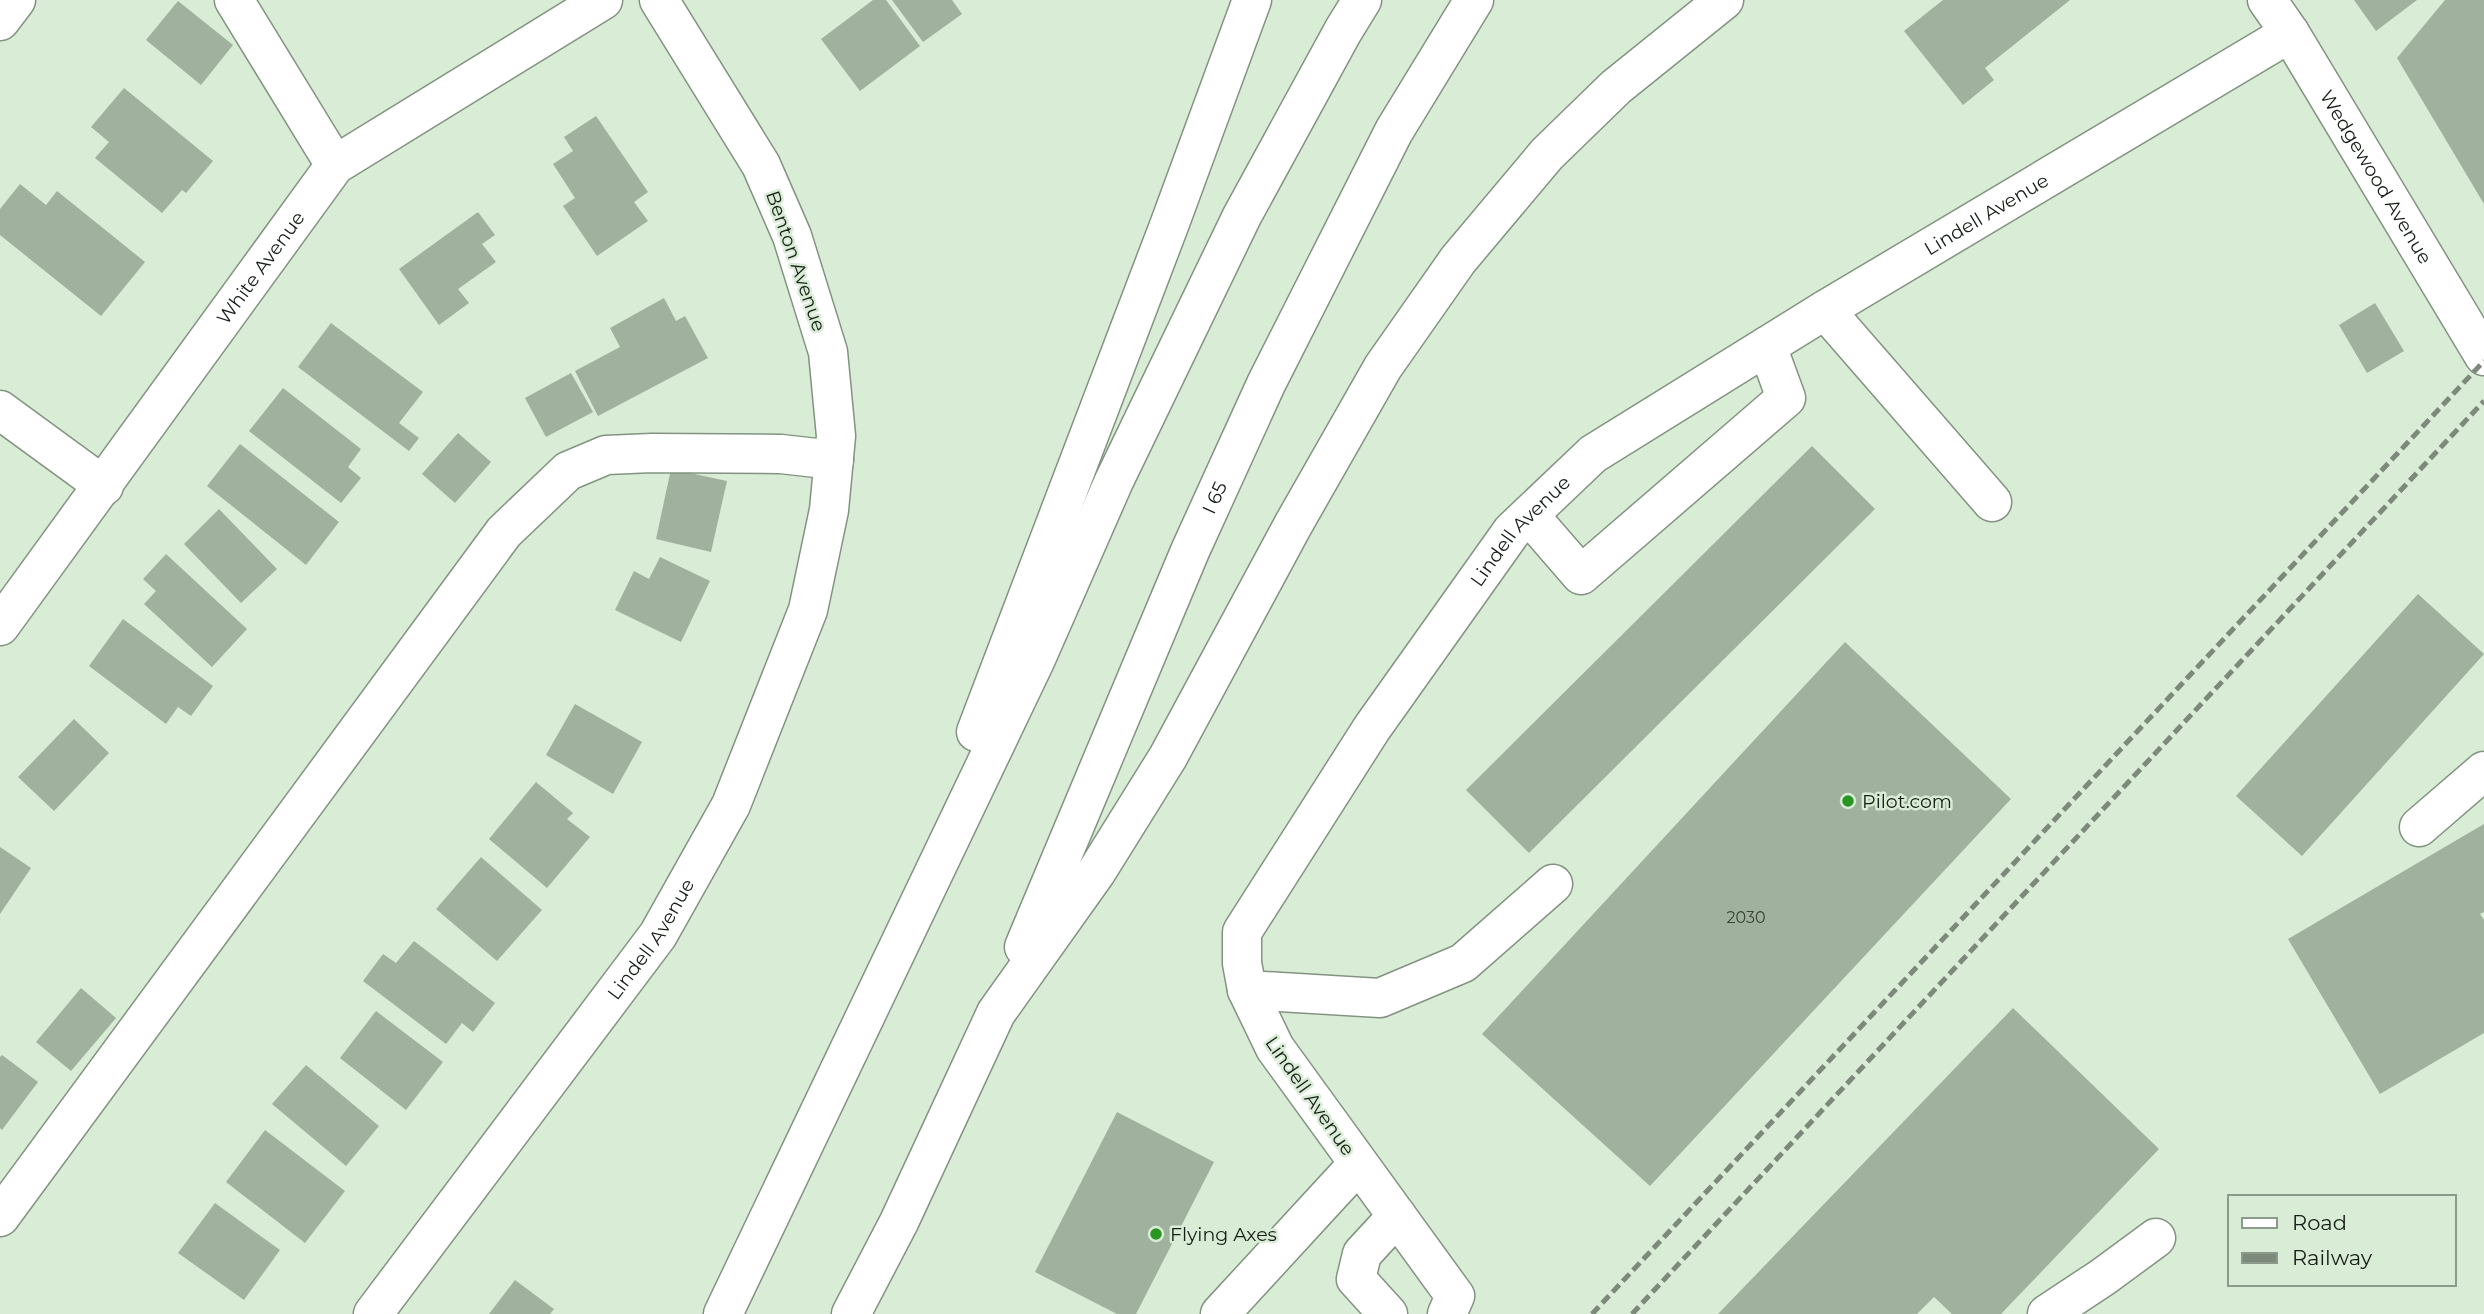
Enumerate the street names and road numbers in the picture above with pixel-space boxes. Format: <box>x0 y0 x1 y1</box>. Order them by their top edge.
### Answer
street label: Wedgewood Avenue <box>2315 86 2437 268</box>
street label: Lindell Avenue <box>1920 168 2052 260</box>
street label: Benton Avenue <box>761 188 831 334</box>
street label: White Avenue <box>212 207 309 329</box>
street label: Lindell Avenue <box>1465 471 1575 591</box>
street label: I 65 <box>1197 478 1232 517</box>
street label: Lindell Avenue <box>602 874 699 1004</box>
street label: Lindell Avenue <box>1260 1032 1360 1160</box>

